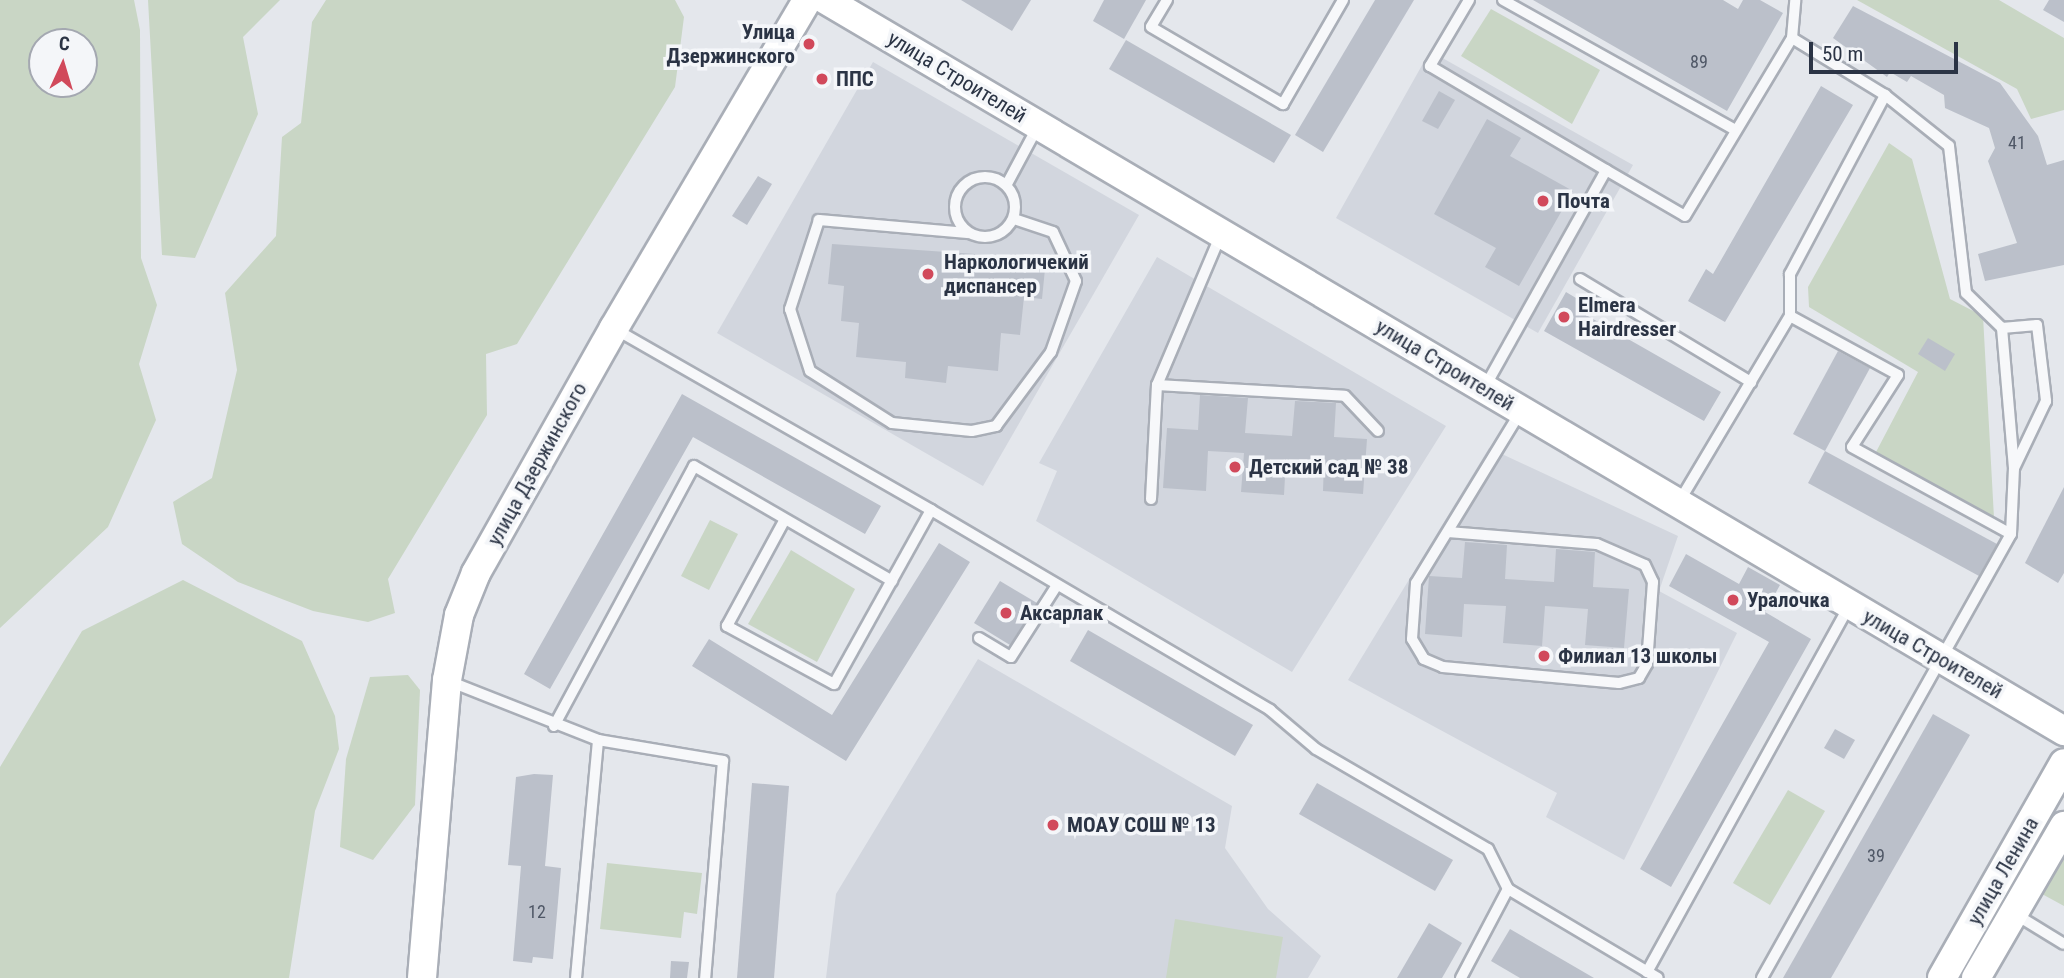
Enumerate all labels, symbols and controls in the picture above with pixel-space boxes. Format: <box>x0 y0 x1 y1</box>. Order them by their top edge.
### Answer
place label: Улица Дзержинского <box>667 19 795 69</box>
street label: улица Строителей <box>883 26 1031 128</box>
north arrow <box>28 28 98 98</box>
scale bar <box>1812 28 1961 72</box>
text: С <box>58 32 71 55</box>
marker: Улица Дзержинского <box>801 36 817 52</box>
text: 50 m <box>1822 42 1863 66</box>
house number: 89 <box>1690 51 1708 73</box>
place label: ППС <box>836 66 874 92</box>
marker: ППС <box>814 71 830 87</box>
house number: 41 <box>2008 132 2026 154</box>
place label: Почта <box>1557 188 1610 214</box>
marker: Почта <box>1535 193 1551 209</box>
place label: Наркологичекий диспансер <box>944 249 1089 299</box>
marker: Наркологичекий диспансер <box>918 264 938 284</box>
place label: Elmera Hairdresser <box>1578 292 1676 342</box>
marker: Elmera Hairdresser <box>1556 309 1572 325</box>
street label: улица Строителей <box>1371 314 1519 416</box>
street label: улица Дзержинского <box>482 378 592 550</box>
place label: Детский сад № 38 <box>1249 454 1408 480</box>
marker: Детский сад № 38 <box>1227 459 1243 475</box>
place label: Уралочка <box>1747 587 1830 613</box>
marker: Уралочка <box>1725 592 1741 608</box>
place label: Аксарлак <box>1020 600 1103 626</box>
street label: улица Строителей <box>1859 604 2007 704</box>
marker: Аксарлак <box>998 605 1014 621</box>
place label: Филиал 13 школы <box>1558 643 1717 669</box>
marker: Филиал 13 школы <box>1536 648 1552 664</box>
place label: МОАУ СОШ № 13 <box>1067 812 1216 838</box>
street label: улица Ленина <box>1962 813 2044 929</box>
marker: МОАУ СОШ № 13 <box>1045 817 1061 833</box>
house number: 39 <box>1867 845 1885 867</box>
house number: 12 <box>528 901 546 923</box>

